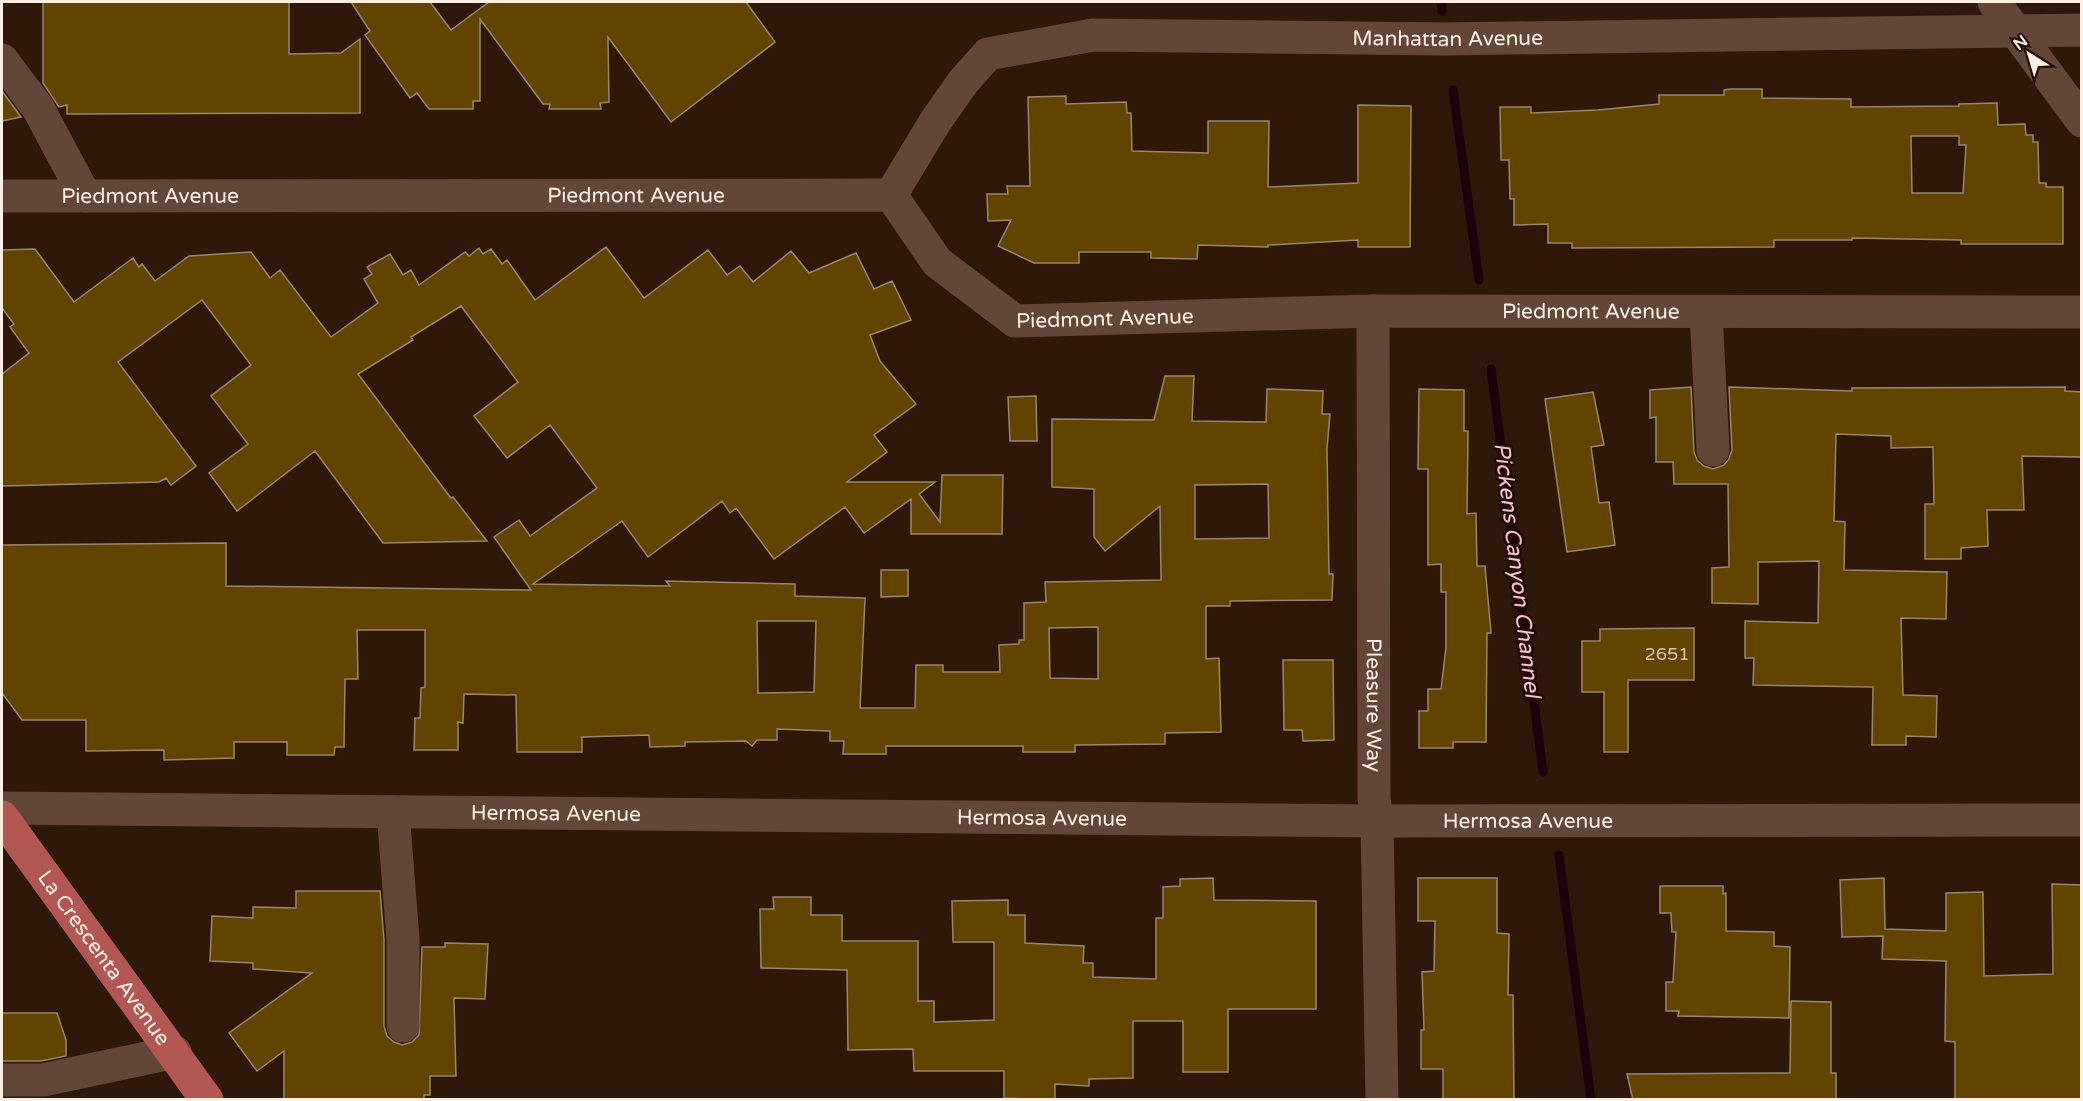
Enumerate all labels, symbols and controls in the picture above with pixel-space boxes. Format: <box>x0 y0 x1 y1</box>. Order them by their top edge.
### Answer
north arrow <box>1999 24 2059 84</box>
street label: Manhattan Avenue <box>1352 25 1543 52</box>
text: N <box>2009 31 2032 55</box>
street label: Piedmont Avenue <box>61 183 239 208</box>
street label: Piedmont Avenue <box>547 183 725 208</box>
street label: Piedmont Avenue <box>1502 299 1680 324</box>
street label: Piedmont Avenue <box>1016 304 1194 333</box>
water label: Pickens Canyon Channel <box>1488 441 1546 701</box>
street label: Pleasure Way <box>1361 638 1386 772</box>
house number: 2651 <box>1644 643 1690 665</box>
street label: Hermosa Avenue <box>471 800 641 827</box>
street label: Hermosa Avenue <box>957 805 1127 831</box>
street label: Hermosa Avenue <box>1443 808 1613 833</box>
street label: La Crescenta Avenue <box>32 866 176 1050</box>

